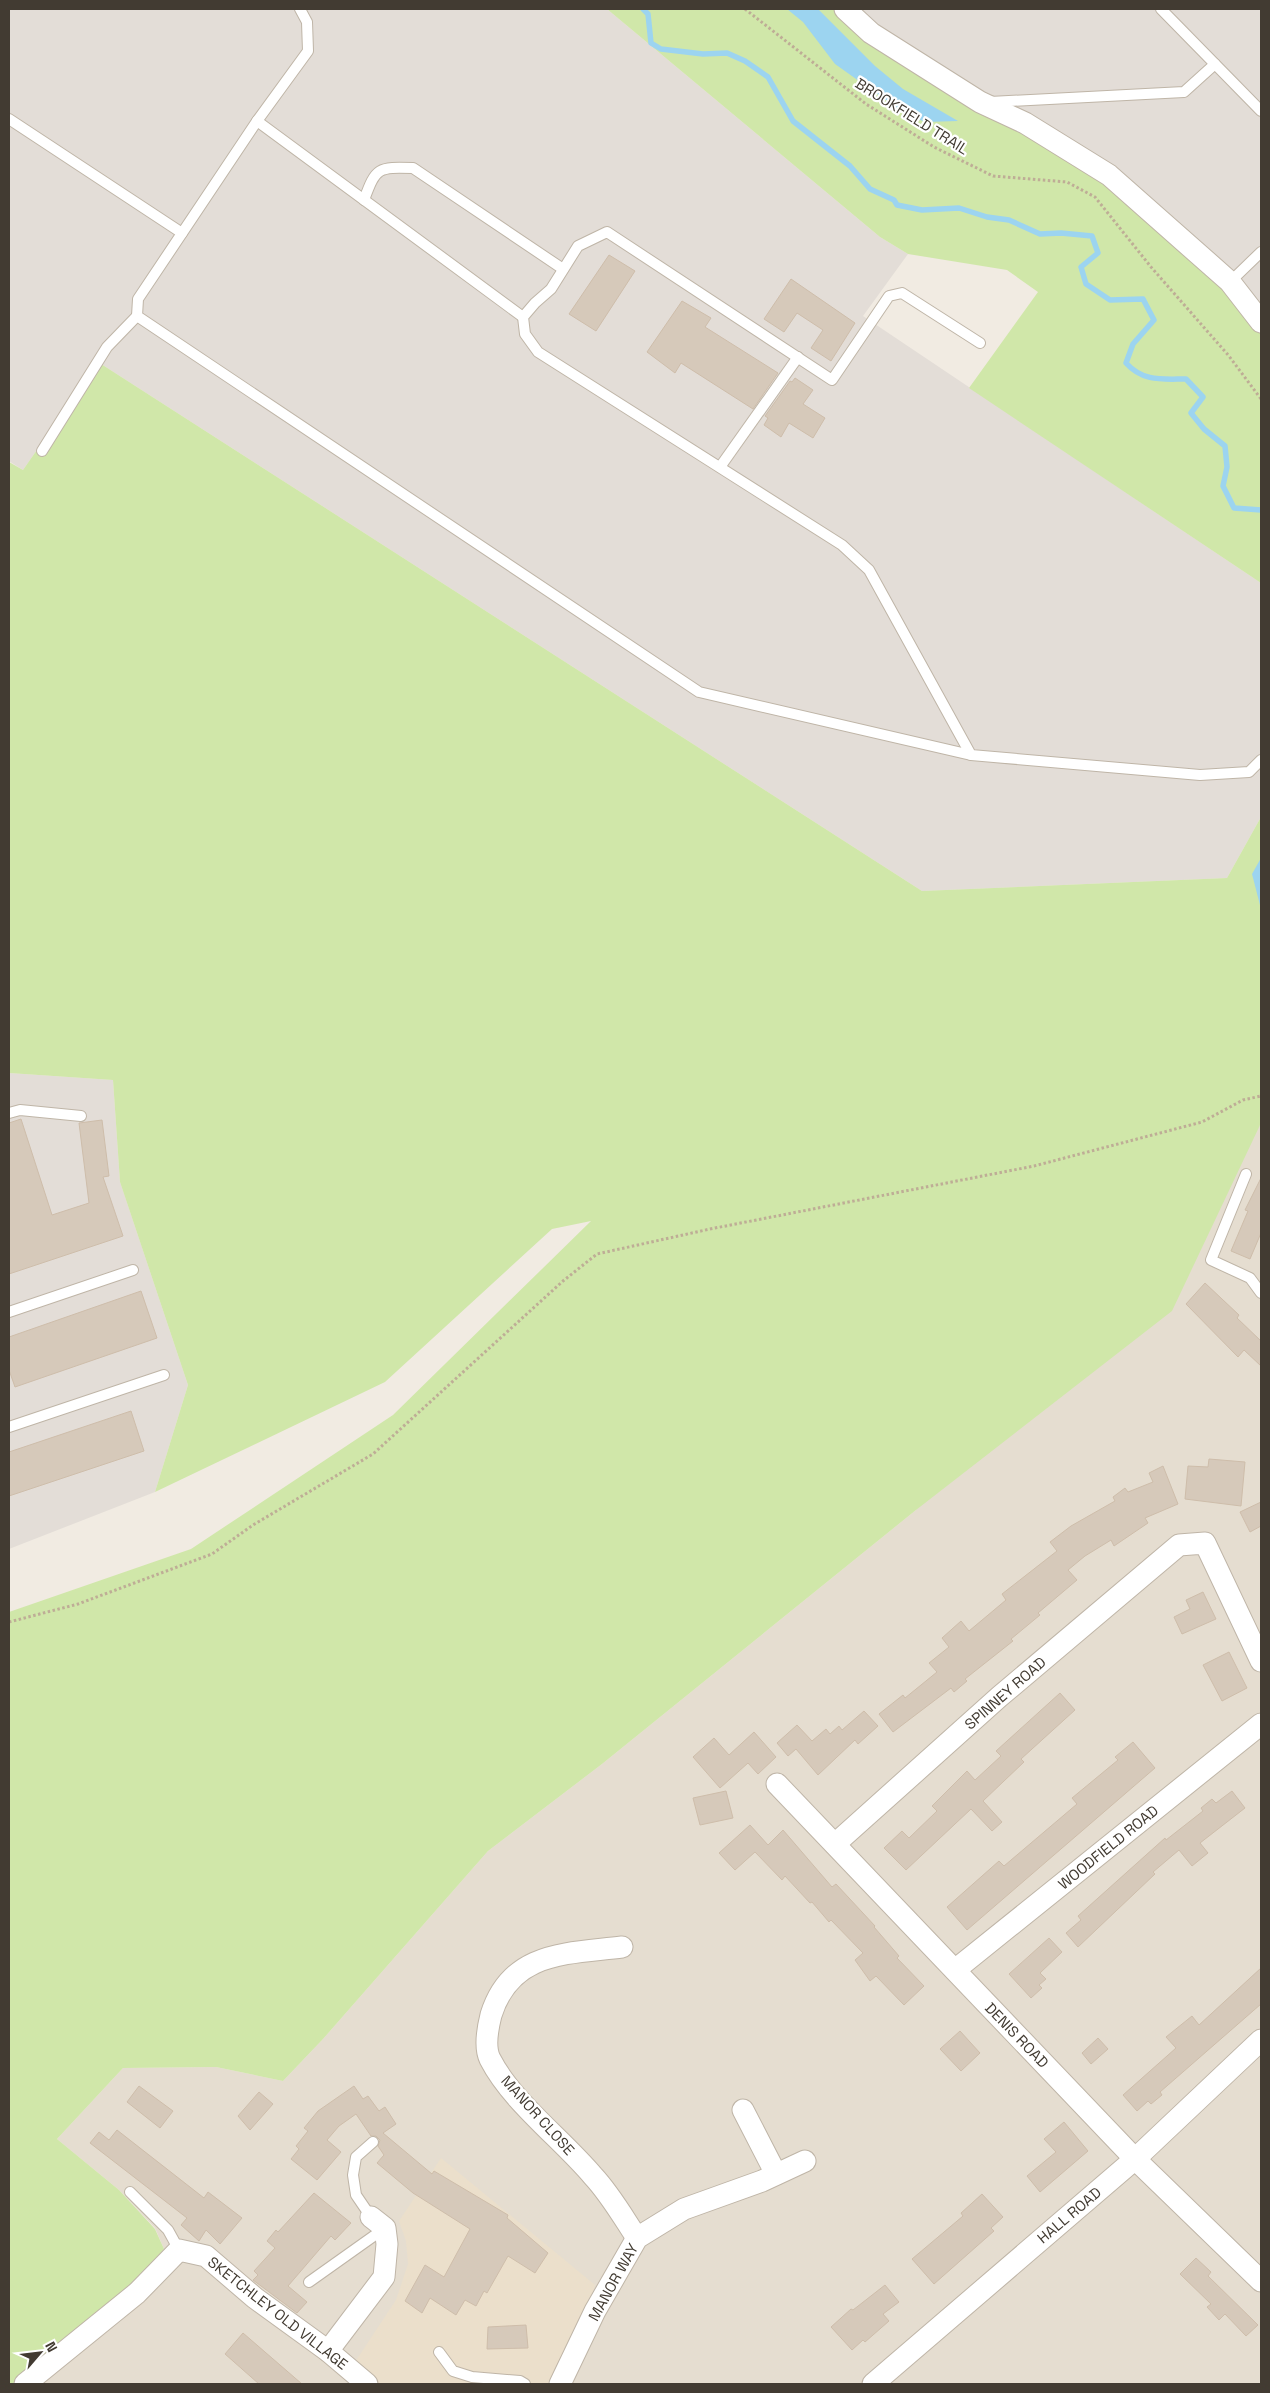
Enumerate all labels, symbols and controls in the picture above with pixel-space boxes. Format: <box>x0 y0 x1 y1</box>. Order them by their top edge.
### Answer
street label: BROOKFIELD TRAIL <box>852 73 972 159</box>
street label: SPINNEY ROAD <box>960 1652 1050 1734</box>
street label: WOODFIELD ROAD <box>1054 1801 1162 1893</box>
street label: DENIS ROAD <box>981 1998 1053 2072</box>
street label: MANOR CLOSE <box>497 2071 579 2159</box>
street label: HALL ROAD <box>1033 2183 1105 2247</box>
street label: MANOR WAY <box>584 2240 642 2324</box>
street label: SKETCHLEY OLD VILLAGE <box>204 2252 352 2374</box>
north arrow <box>15 2328 65 2378</box>
text: N <box>41 2339 62 2355</box>

